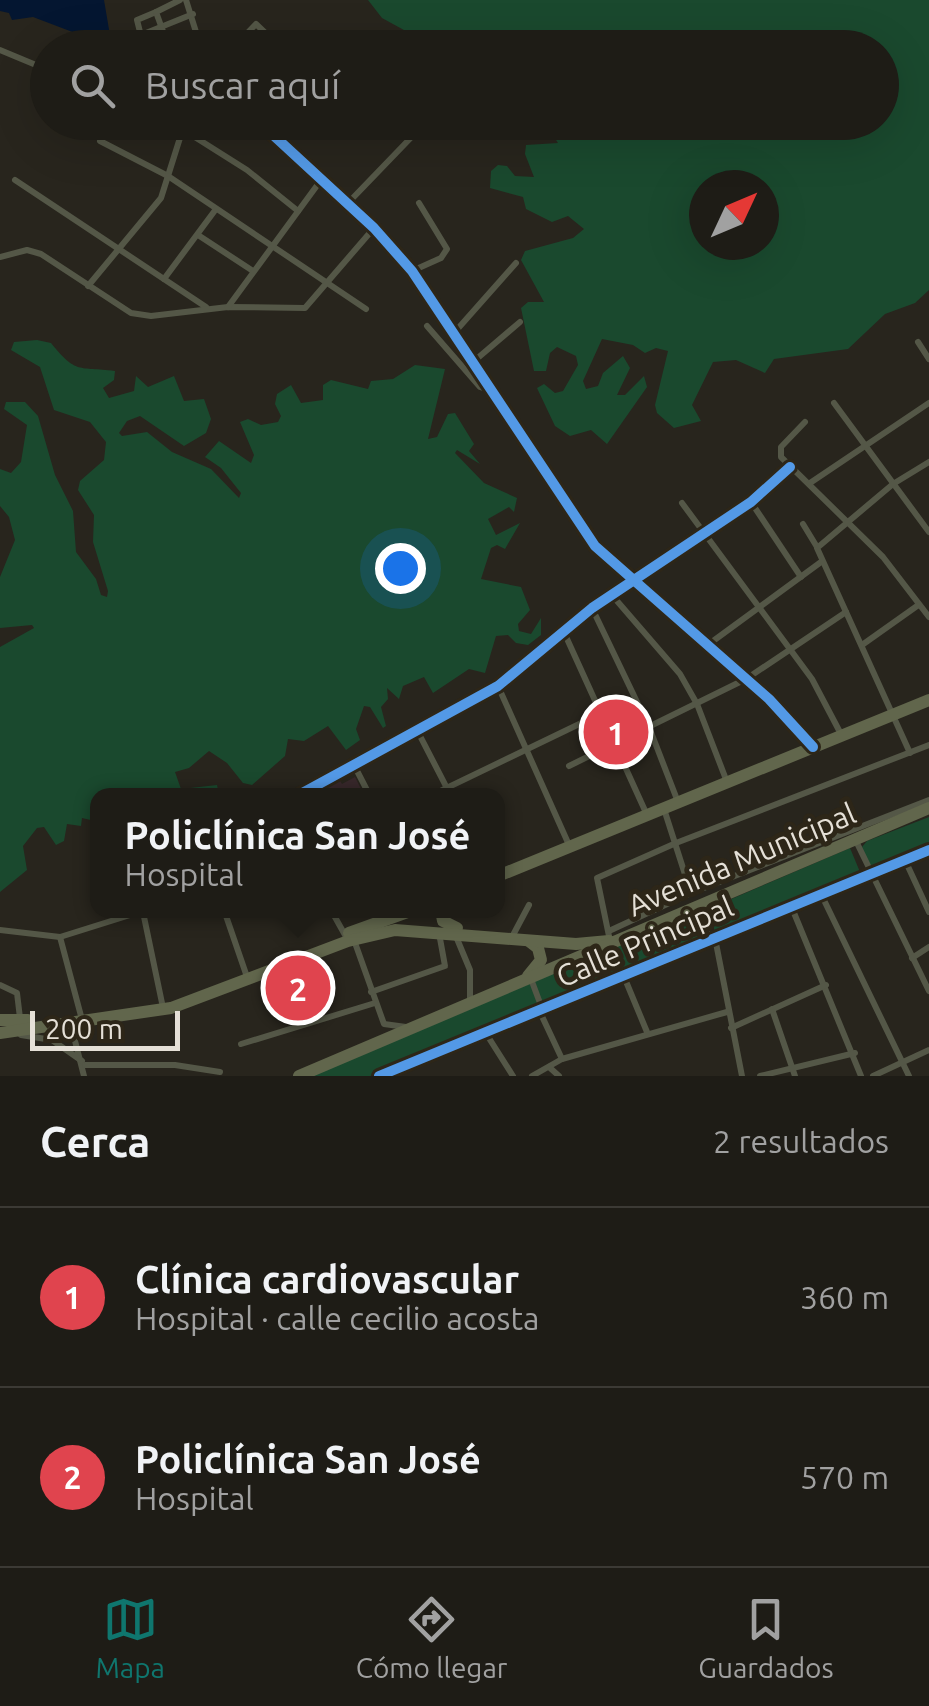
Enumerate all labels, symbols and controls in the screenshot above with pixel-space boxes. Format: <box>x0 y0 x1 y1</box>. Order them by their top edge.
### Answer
search box <box>30 30 899 140</box>
icon: search <box>65 58 120 113</box>
text: Buscar aquí <box>145 64 340 106</box>
north arrow <box>689 170 779 260</box>
your location <box>375 543 426 594</box>
pin: 1 <box>584 694 648 770</box>
popup <box>90 788 505 918</box>
street label: Avenida Municipal <box>623 796 861 922</box>
text: Policlínica San José <box>125 814 470 856</box>
text: Hospital <box>125 856 243 892</box>
street label: Calle Principal <box>551 888 738 994</box>
pin: 2 <box>266 950 330 1026</box>
scale bar <box>30 1006 180 1050</box>
text: 200 m <box>45 1013 123 1044</box>
text: Cerca <box>40 1118 150 1165</box>
text: 2 resultados <box>713 1123 889 1159</box>
text: Clínica cardiovascular <box>135 1258 519 1300</box>
text: 1 <box>63 1279 82 1315</box>
text: 360 m <box>800 1279 889 1315</box>
text: Hospital · calle cecilio acosta <box>135 1300 539 1336</box>
text: Policlínica San José <box>135 1438 481 1480</box>
text: 2 <box>63 1459 82 1495</box>
text: 570 m <box>800 1459 889 1495</box>
text: Hospital <box>135 1480 254 1516</box>
tab: Mapa <box>95 1592 165 1683</box>
tab: Cómo llegar <box>356 1592 507 1683</box>
tab: Guardados <box>698 1592 834 1683</box>

